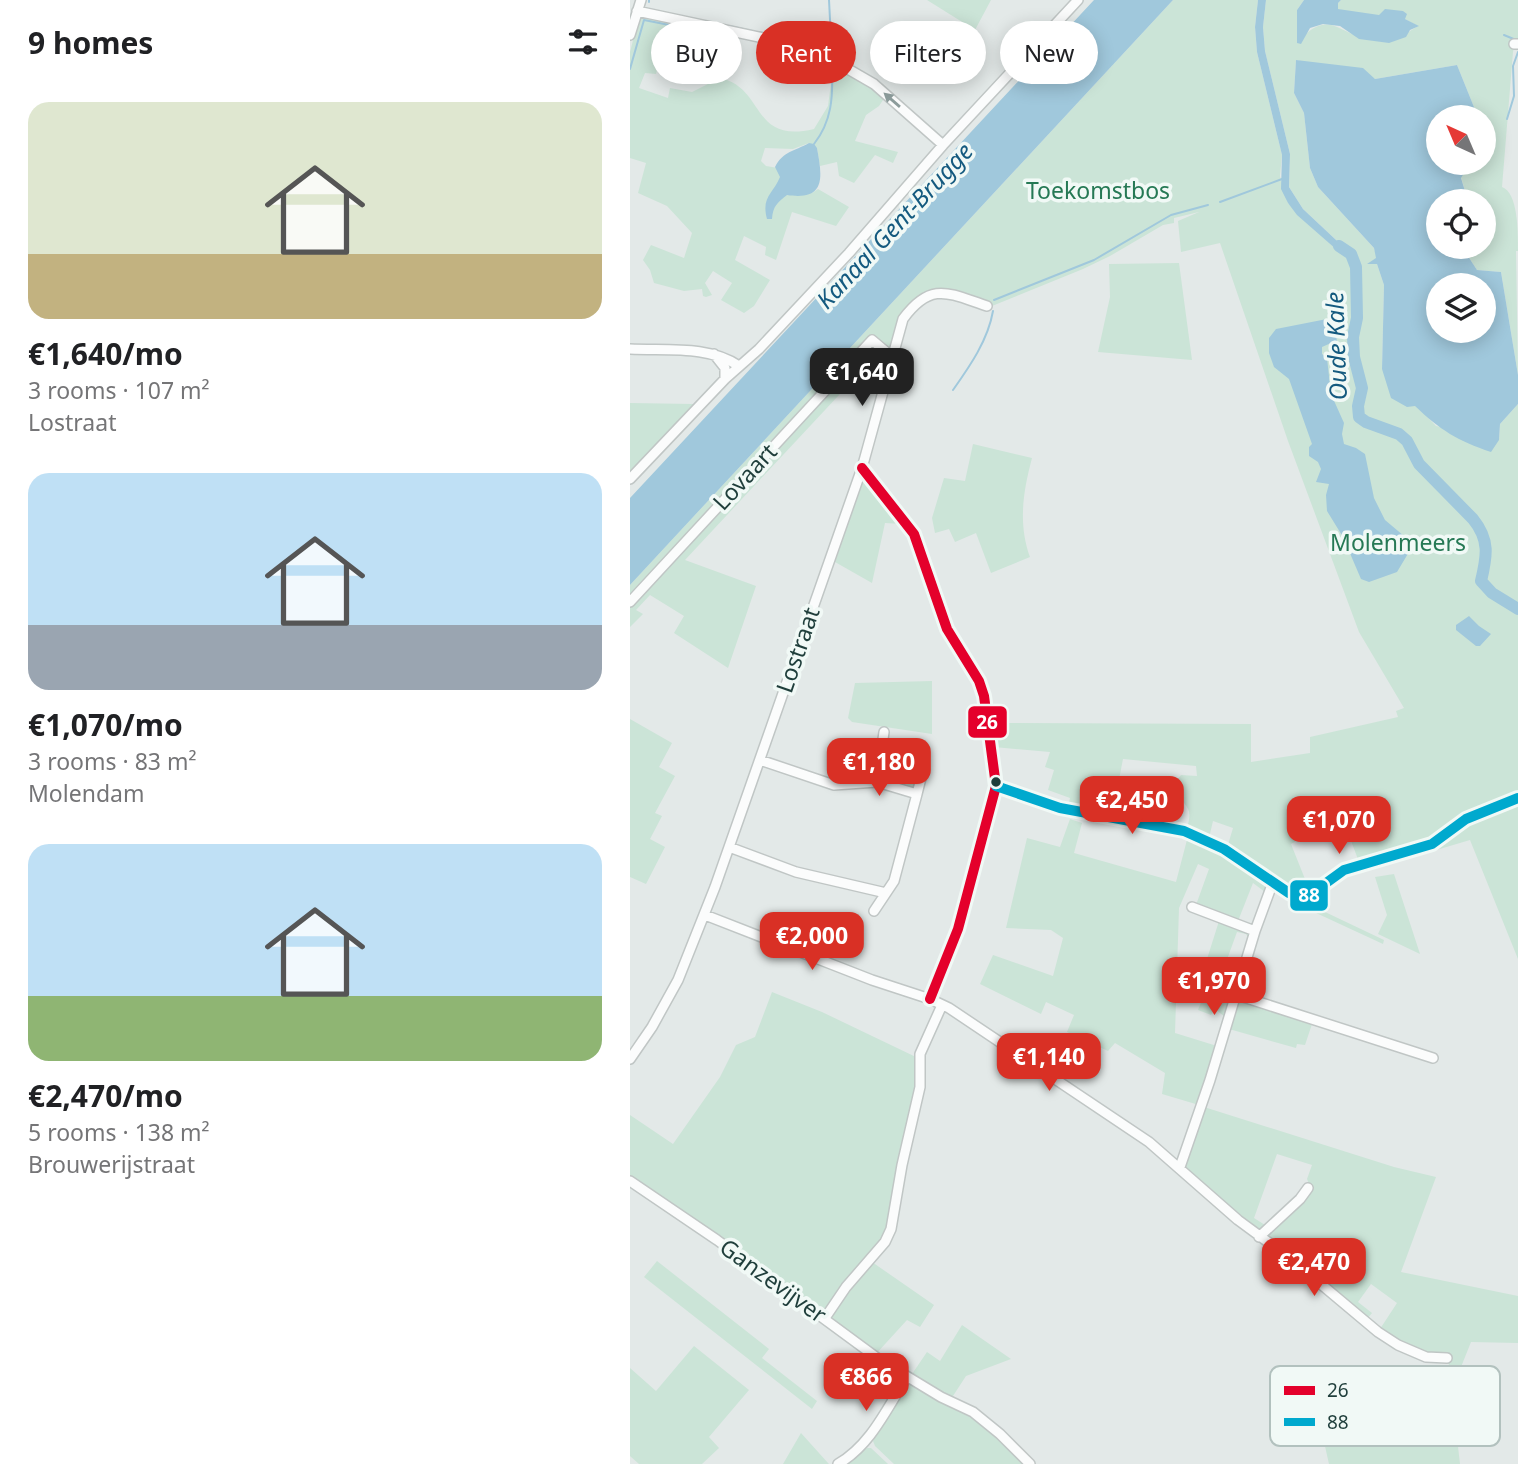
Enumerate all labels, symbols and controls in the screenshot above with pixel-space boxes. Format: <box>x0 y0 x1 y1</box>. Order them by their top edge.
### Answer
chip: Buy <box>651 21 742 84</box>
chip: Rent <box>756 21 856 84</box>
chip: Filters <box>870 21 986 84</box>
chip: New <box>1000 21 1098 84</box>
text: 9 homes <box>28 22 153 63</box>
icon: filters <box>564 23 602 61</box>
one-way arrow <box>883 92 901 108</box>
north arrow <box>1426 105 1496 175</box>
map controls <box>1426 105 1496 343</box>
water label: Kanaal Gent-Brugge <box>808 135 980 315</box>
icon: home <box>252 147 378 273</box>
park label: Toekomstbos <box>1026 174 1170 206</box>
button: locate <box>1426 189 1496 259</box>
button: layers <box>1426 273 1496 343</box>
water label: Oude Kale <box>1317 291 1354 401</box>
text: €1,640/mo <box>28 333 183 374</box>
pin: €1,640 <box>805 348 919 408</box>
text: €1,640 <box>826 355 898 387</box>
text: 3 rooms · 107 m² <box>28 374 210 406</box>
text: Lostraat <box>28 406 116 438</box>
street label: Lovaart <box>705 436 784 517</box>
icon: home <box>252 518 378 644</box>
park label: Molenmeers <box>1330 526 1466 558</box>
street label: Lostraat <box>768 603 827 697</box>
text: €1,070/mo <box>28 704 183 745</box>
line badge: 26 <box>967 705 1008 739</box>
text: 26 <box>976 709 998 735</box>
pin: €1,180 <box>822 738 936 798</box>
text: 3 rooms · 83 m² <box>28 745 197 777</box>
text: €1,180 <box>843 745 915 777</box>
unlabelled marker <box>989 775 1003 789</box>
pin: €2,450 <box>1075 776 1189 836</box>
text: Molendam <box>28 777 144 809</box>
text: €2,450 <box>1096 783 1168 815</box>
pin: €1,070 <box>1282 796 1396 856</box>
text: €1,070 <box>1303 803 1375 835</box>
line badge: 88 <box>1289 879 1329 912</box>
text: 88 <box>1298 882 1320 908</box>
icon: home <box>252 889 378 1015</box>
pin: €2,000 <box>755 912 869 972</box>
text: €2,000 <box>776 919 848 951</box>
pin: €1,970 <box>1157 958 1271 1017</box>
text: €1,970 <box>1178 964 1250 996</box>
pin: €1,140 <box>992 1034 1106 1093</box>
text: €1,140 <box>1013 1040 1085 1072</box>
text: €2,470/mo <box>28 1075 183 1116</box>
text: 5 rooms · 138 m² <box>28 1116 210 1148</box>
text: Brouwerijstraat <box>28 1148 195 1180</box>
street label: Ganzevijver <box>714 1231 834 1330</box>
pin: €2,470 <box>1257 1238 1371 1298</box>
text: €2,470 <box>1278 1245 1350 1277</box>
pin: €866 <box>825 1354 907 1413</box>
text: €866 <box>840 1360 892 1392</box>
legend <box>1270 1366 1500 1446</box>
text: 26 <box>1327 1377 1349 1403</box>
text: 88 <box>1327 1409 1349 1435</box>

